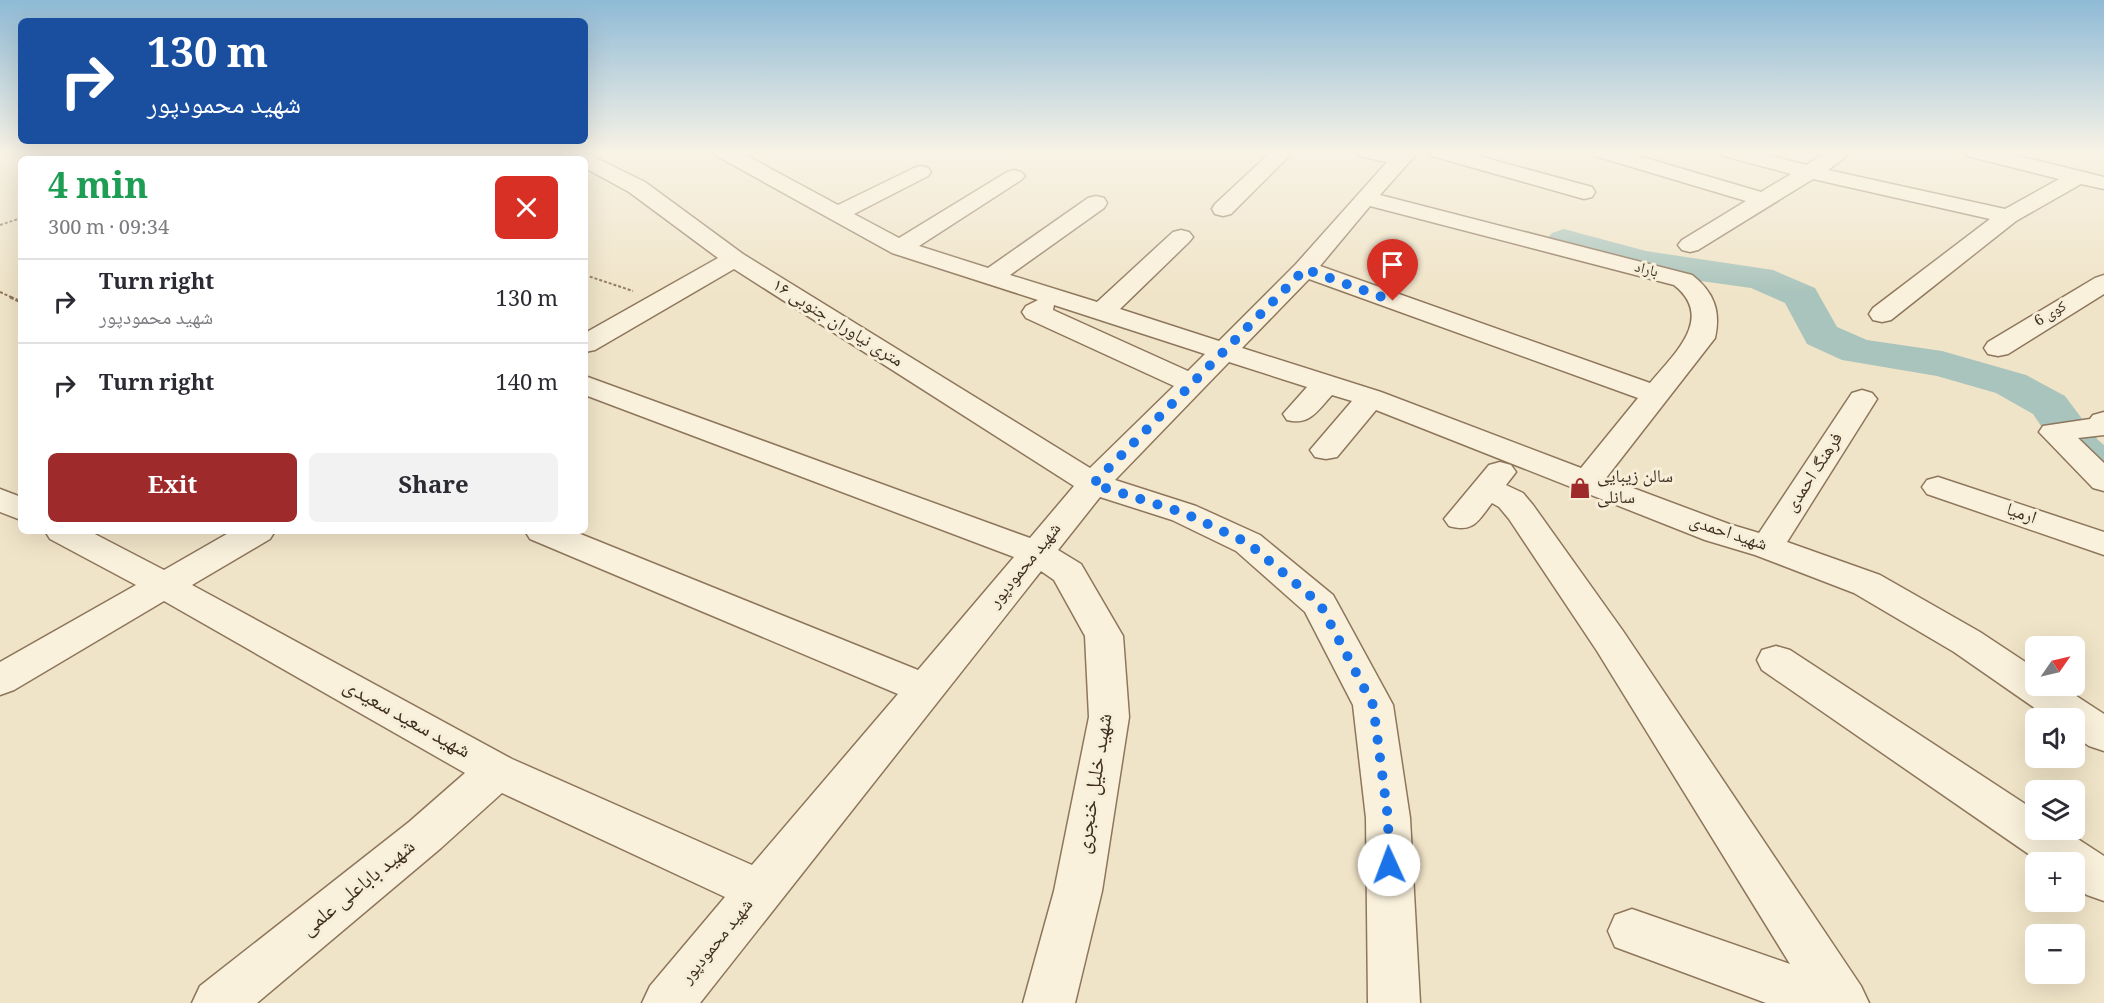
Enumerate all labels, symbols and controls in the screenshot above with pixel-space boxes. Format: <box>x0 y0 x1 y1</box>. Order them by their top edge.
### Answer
text: 130 m <box>147 22 268 94</box>
icon: right <box>48 42 126 120</box>
text: شهید محمودپور <box>147 84 301 130</box>
text: 4 min <box>48 160 148 221</box>
button: close <box>495 176 558 239</box>
text: 300 m · 09:34 <box>48 213 169 247</box>
pin <box>1367 239 1418 301</box>
icon: arrive <box>1376 248 1409 281</box>
street label: باراد <box>1631 256 1661 286</box>
text: Turn right <box>99 265 214 303</box>
street label: ۱۶ متری نیاوران جنوبی <box>766 272 908 376</box>
text: 130 m <box>495 282 558 320</box>
icon: right <box>48 285 81 318</box>
street label: کوی 6 <box>2030 295 2072 335</box>
text: شهید محمودپور <box>99 303 213 337</box>
text: Turn right <box>99 366 214 404</box>
text: 140 m <box>495 366 558 404</box>
icon: right <box>48 369 81 402</box>
street label: فرهنگ احمدی <box>1778 427 1852 519</box>
button: Exit <box>48 453 297 522</box>
button: Share <box>309 453 558 522</box>
place label: سالن زیبایی سانلی <box>1597 463 1673 514</box>
shop icon: سالن زیبایی سانلی <box>1568 476 1592 500</box>
street label: ارمیا <box>2002 496 2040 534</box>
street label: شهید احمدی <box>1685 507 1771 561</box>
street label: شهید محمودپور <box>981 517 1070 616</box>
north arrow <box>2025 636 2085 696</box>
map controls <box>2025 636 2085 984</box>
street label: شهید سعید سعیدی <box>336 670 476 770</box>
button: sound <box>2025 708 2085 768</box>
street label: شهید خلیل خنجری <box>1068 711 1124 857</box>
button: layers <box>2025 780 2085 840</box>
street label: شهید باباعلی علمی <box>294 831 424 947</box>
position arrow <box>1357 833 1421 897</box>
button: + <box>2025 852 2085 912</box>
street label: شهید محمودپور <box>673 893 762 992</box>
button: − <box>2025 924 2085 984</box>

